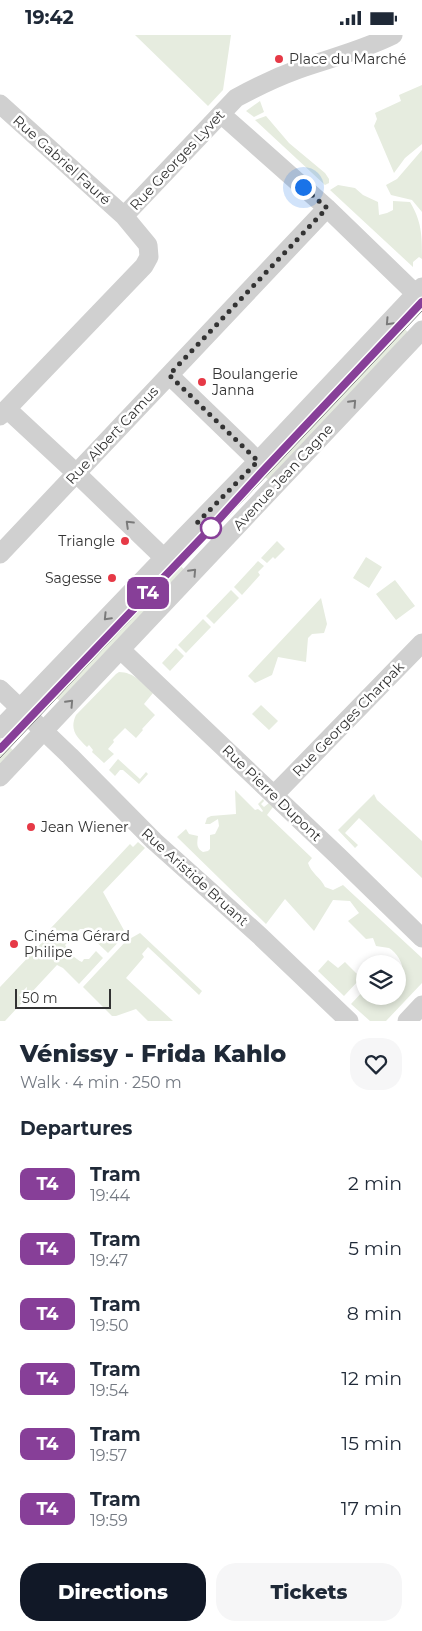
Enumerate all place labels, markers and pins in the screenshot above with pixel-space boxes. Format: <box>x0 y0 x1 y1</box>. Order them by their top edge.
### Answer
place label: Place du Marché <box>289 50 406 68</box>
marker: Place du Marché <box>273 53 285 65</box>
place label: Boulangerie Janna <box>211 365 298 399</box>
marker: Boulangerie Janna <box>196 376 208 388</box>
unlabelled marker <box>200 517 222 539</box>
place label: Triangle <box>58 532 115 550</box>
marker: Triangle <box>119 535 131 547</box>
place label: Sagesse <box>45 569 102 587</box>
marker: Sagesse <box>106 572 118 584</box>
place label: Jean Wiener <box>40 818 129 836</box>
marker: Jean Wiener <box>25 821 37 833</box>
place label: Cinéma Gérard Philipe <box>24 927 130 961</box>
marker: Cinéma Gérard Philipe <box>8 938 20 950</box>

